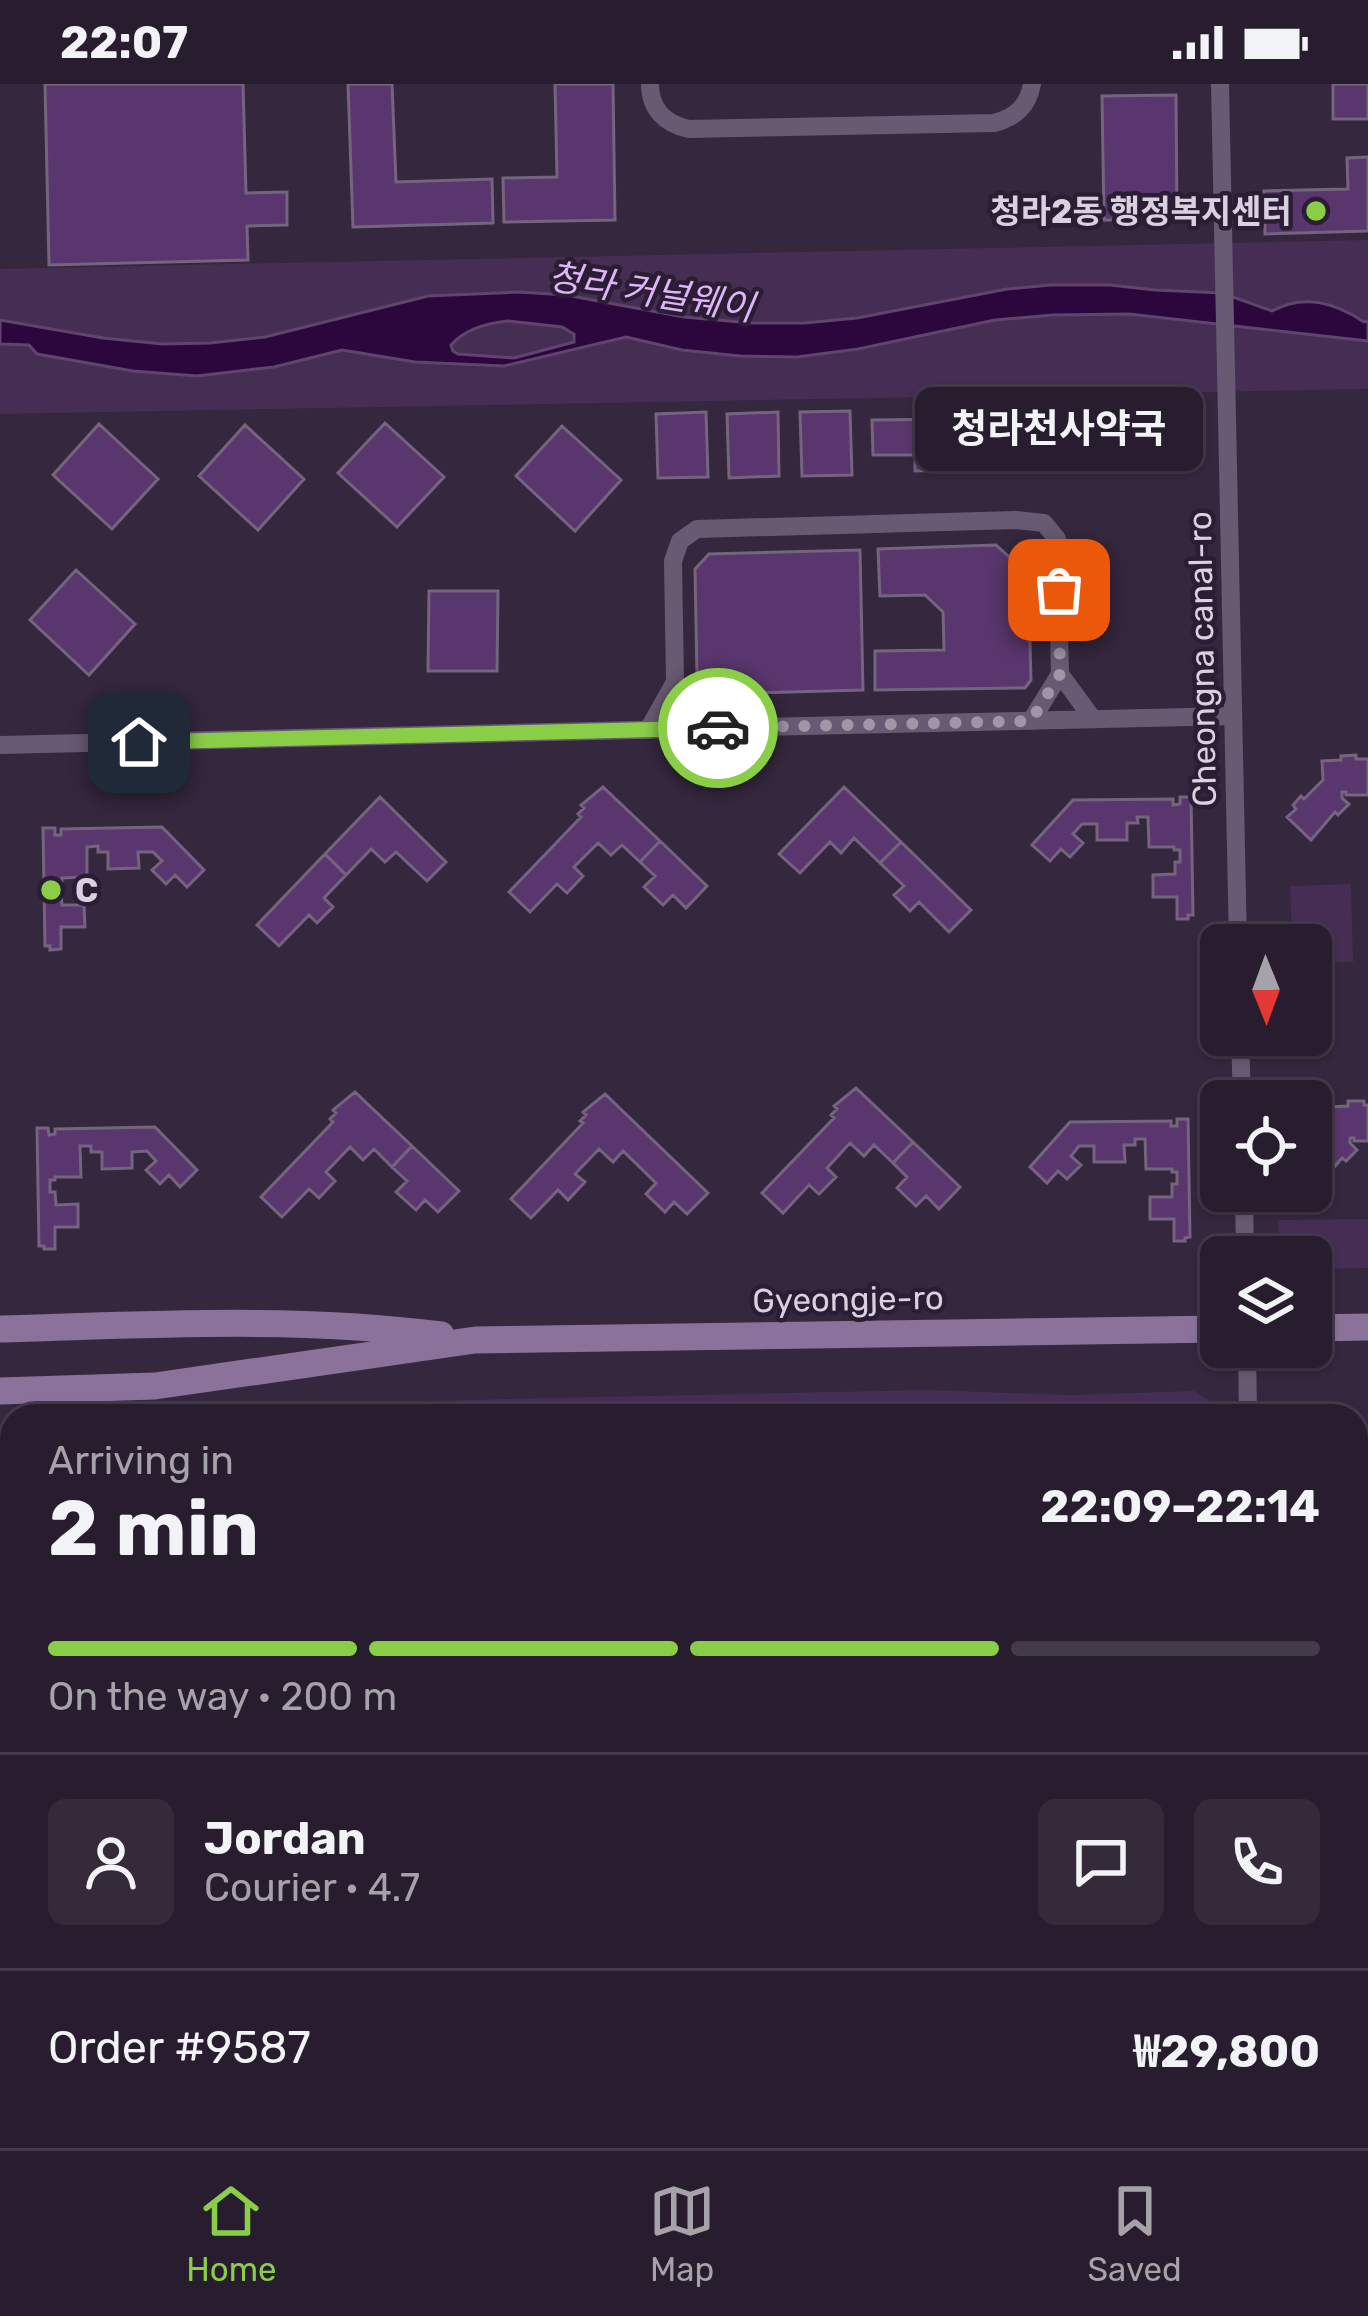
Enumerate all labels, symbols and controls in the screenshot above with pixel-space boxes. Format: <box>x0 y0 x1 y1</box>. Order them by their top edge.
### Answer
text: 22:07 <box>60 16 188 69</box>
place label: 청라2동 행정복지센터 <box>990 192 1292 231</box>
marker: 청라2동 행정복지센터 <box>1303 198 1329 224</box>
water label: 청라 커널웨이 <box>545 255 760 330</box>
callout: 청라천사약국 <box>915 386 1203 470</box>
text: 청라천사약국 <box>951 406 1167 452</box>
street label: Cheongna canal-ro <box>1180 511 1224 807</box>
pin <box>1008 539 1110 641</box>
icon: bag <box>1026 557 1092 623</box>
courier <box>658 668 778 788</box>
pin <box>88 691 190 793</box>
icon: car <box>685 695 751 761</box>
icon: home <box>106 709 172 775</box>
place label: C <box>75 871 98 910</box>
marker: C <box>38 877 64 903</box>
north arrow <box>1200 924 1332 1056</box>
map controls <box>1200 924 1332 1368</box>
button: locate <box>1200 1080 1332 1212</box>
button: layers <box>1200 1236 1332 1368</box>
street label: Gyeongje-ro <box>752 1278 944 1320</box>
text: Arriving in <box>48 1438 234 1484</box>
text: 22:09–22:14 <box>1040 1480 1320 1533</box>
text: 2 min <box>48 1482 259 1575</box>
text: On the way · 200 m <box>48 1674 397 1720</box>
button: person <box>48 1799 174 1925</box>
button: chat <box>1038 1799 1164 1925</box>
button: phone <box>1194 1799 1320 1925</box>
text: Jordan <box>204 1812 366 1865</box>
text: Courier · 4.7 <box>204 1865 420 1911</box>
text: Order #9587 <box>48 2021 311 2074</box>
text: ₩29,800 <box>1134 2025 1320 2078</box>
tab: Home <box>186 2178 277 2289</box>
tab: Map <box>649 2178 715 2289</box>
tab: Saved <box>1088 2178 1182 2289</box>

